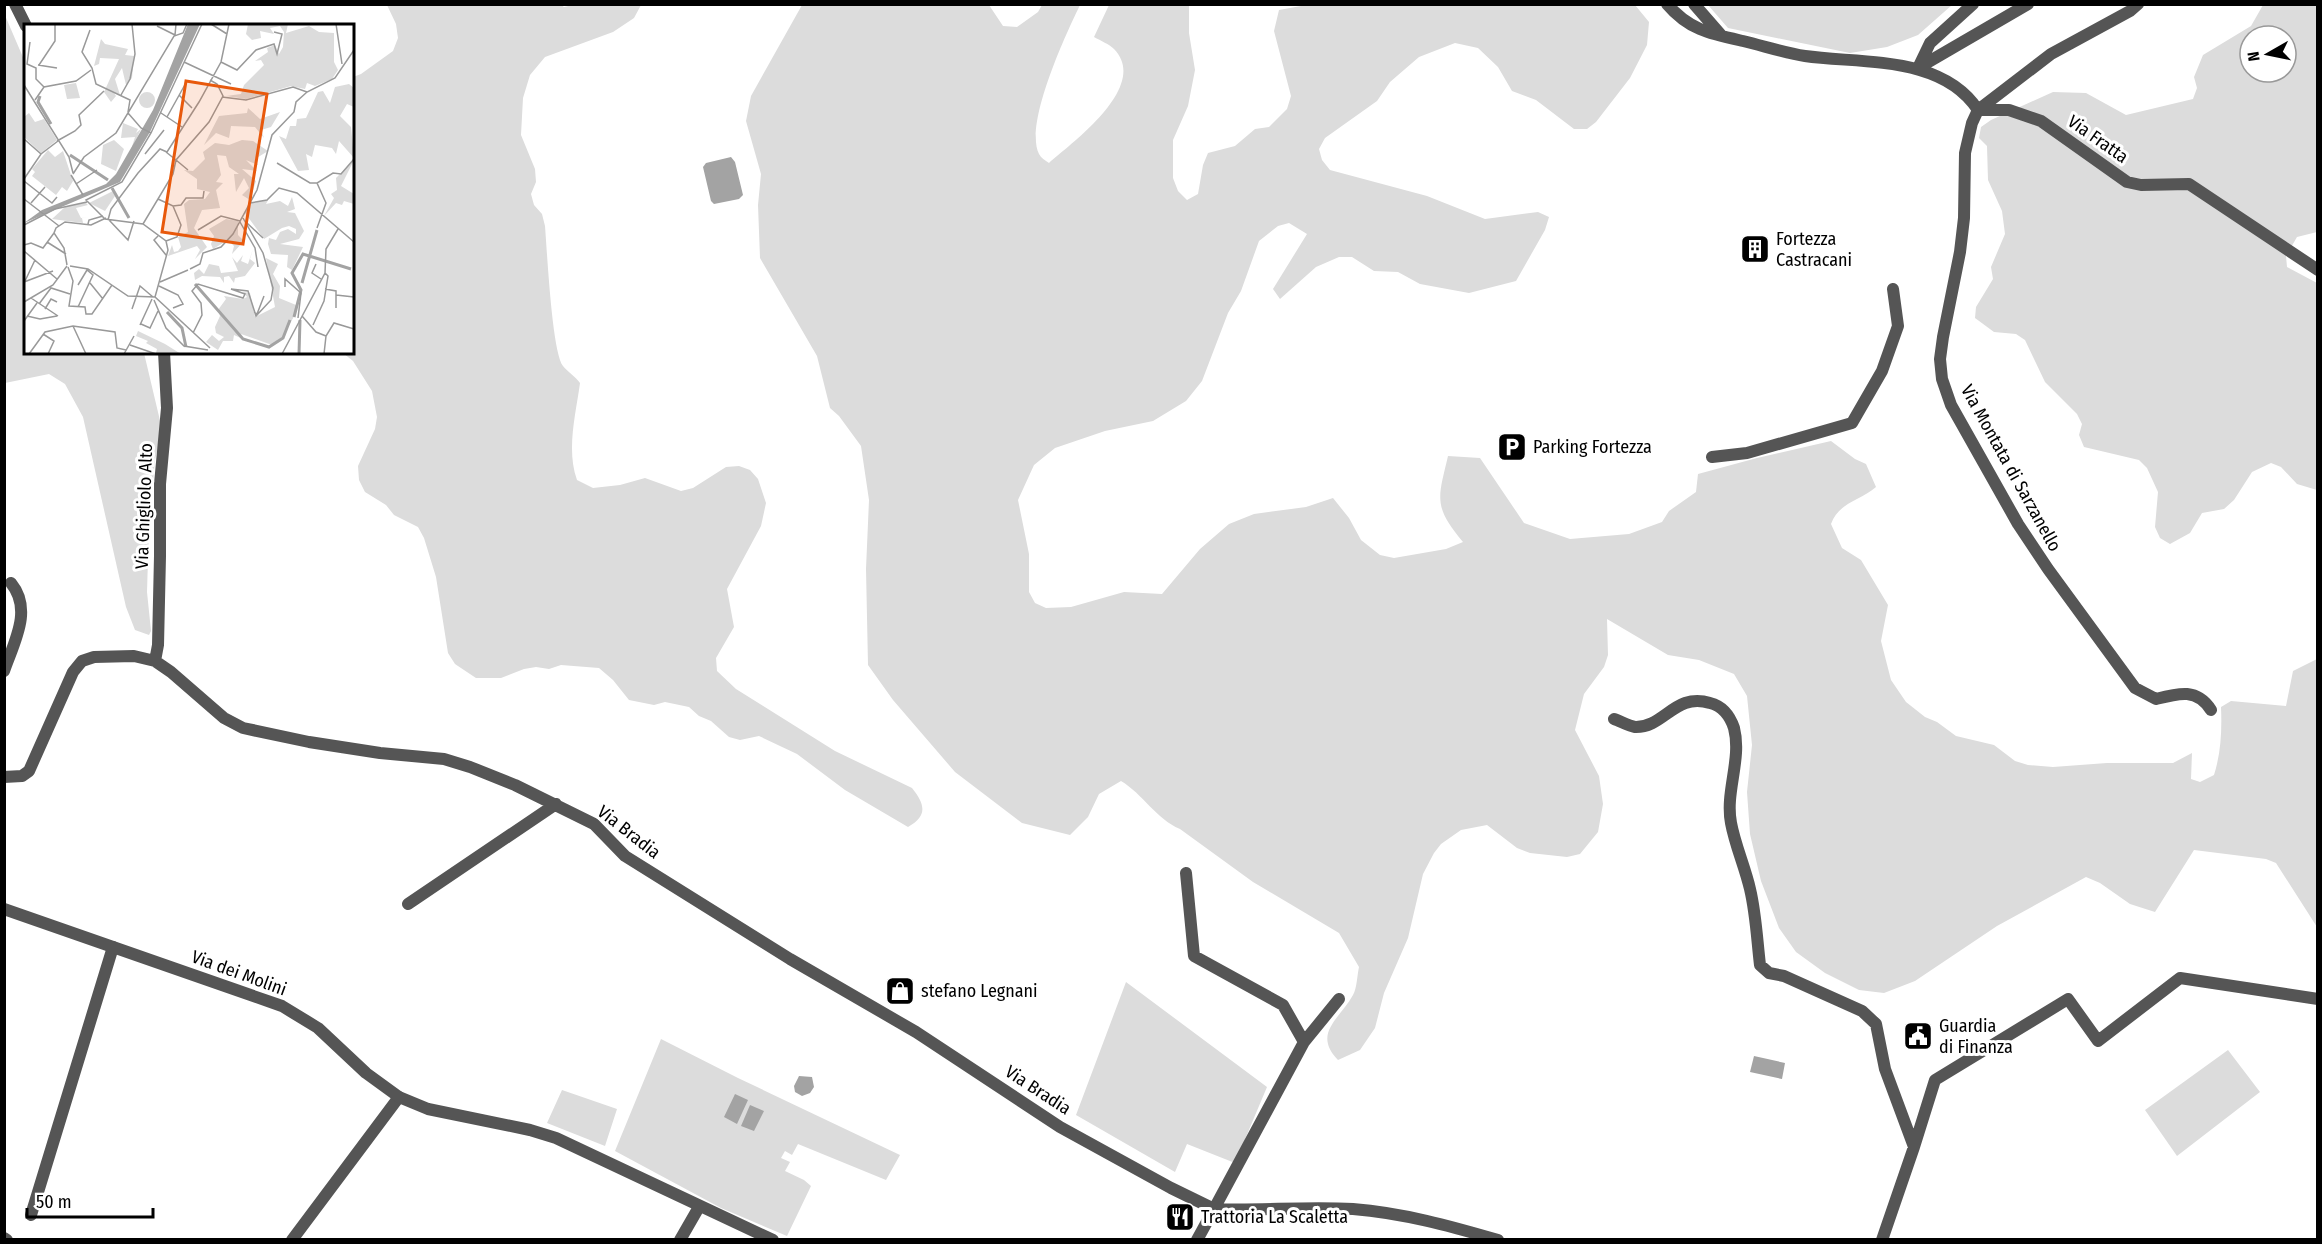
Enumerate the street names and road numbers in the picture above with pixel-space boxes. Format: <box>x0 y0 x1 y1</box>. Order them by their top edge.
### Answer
street label: Via Fratta <box>2063 110 2133 168</box>
street label: Via Montata di Sarzanello <box>1956 381 2066 555</box>
street label: Via Ghigliolo Alto <box>131 443 157 569</box>
street label: Via Bradia <box>593 801 665 864</box>
street label: Via dei Molini <box>188 946 290 1000</box>
street label: Via Bradia <box>1001 1061 1075 1120</box>

